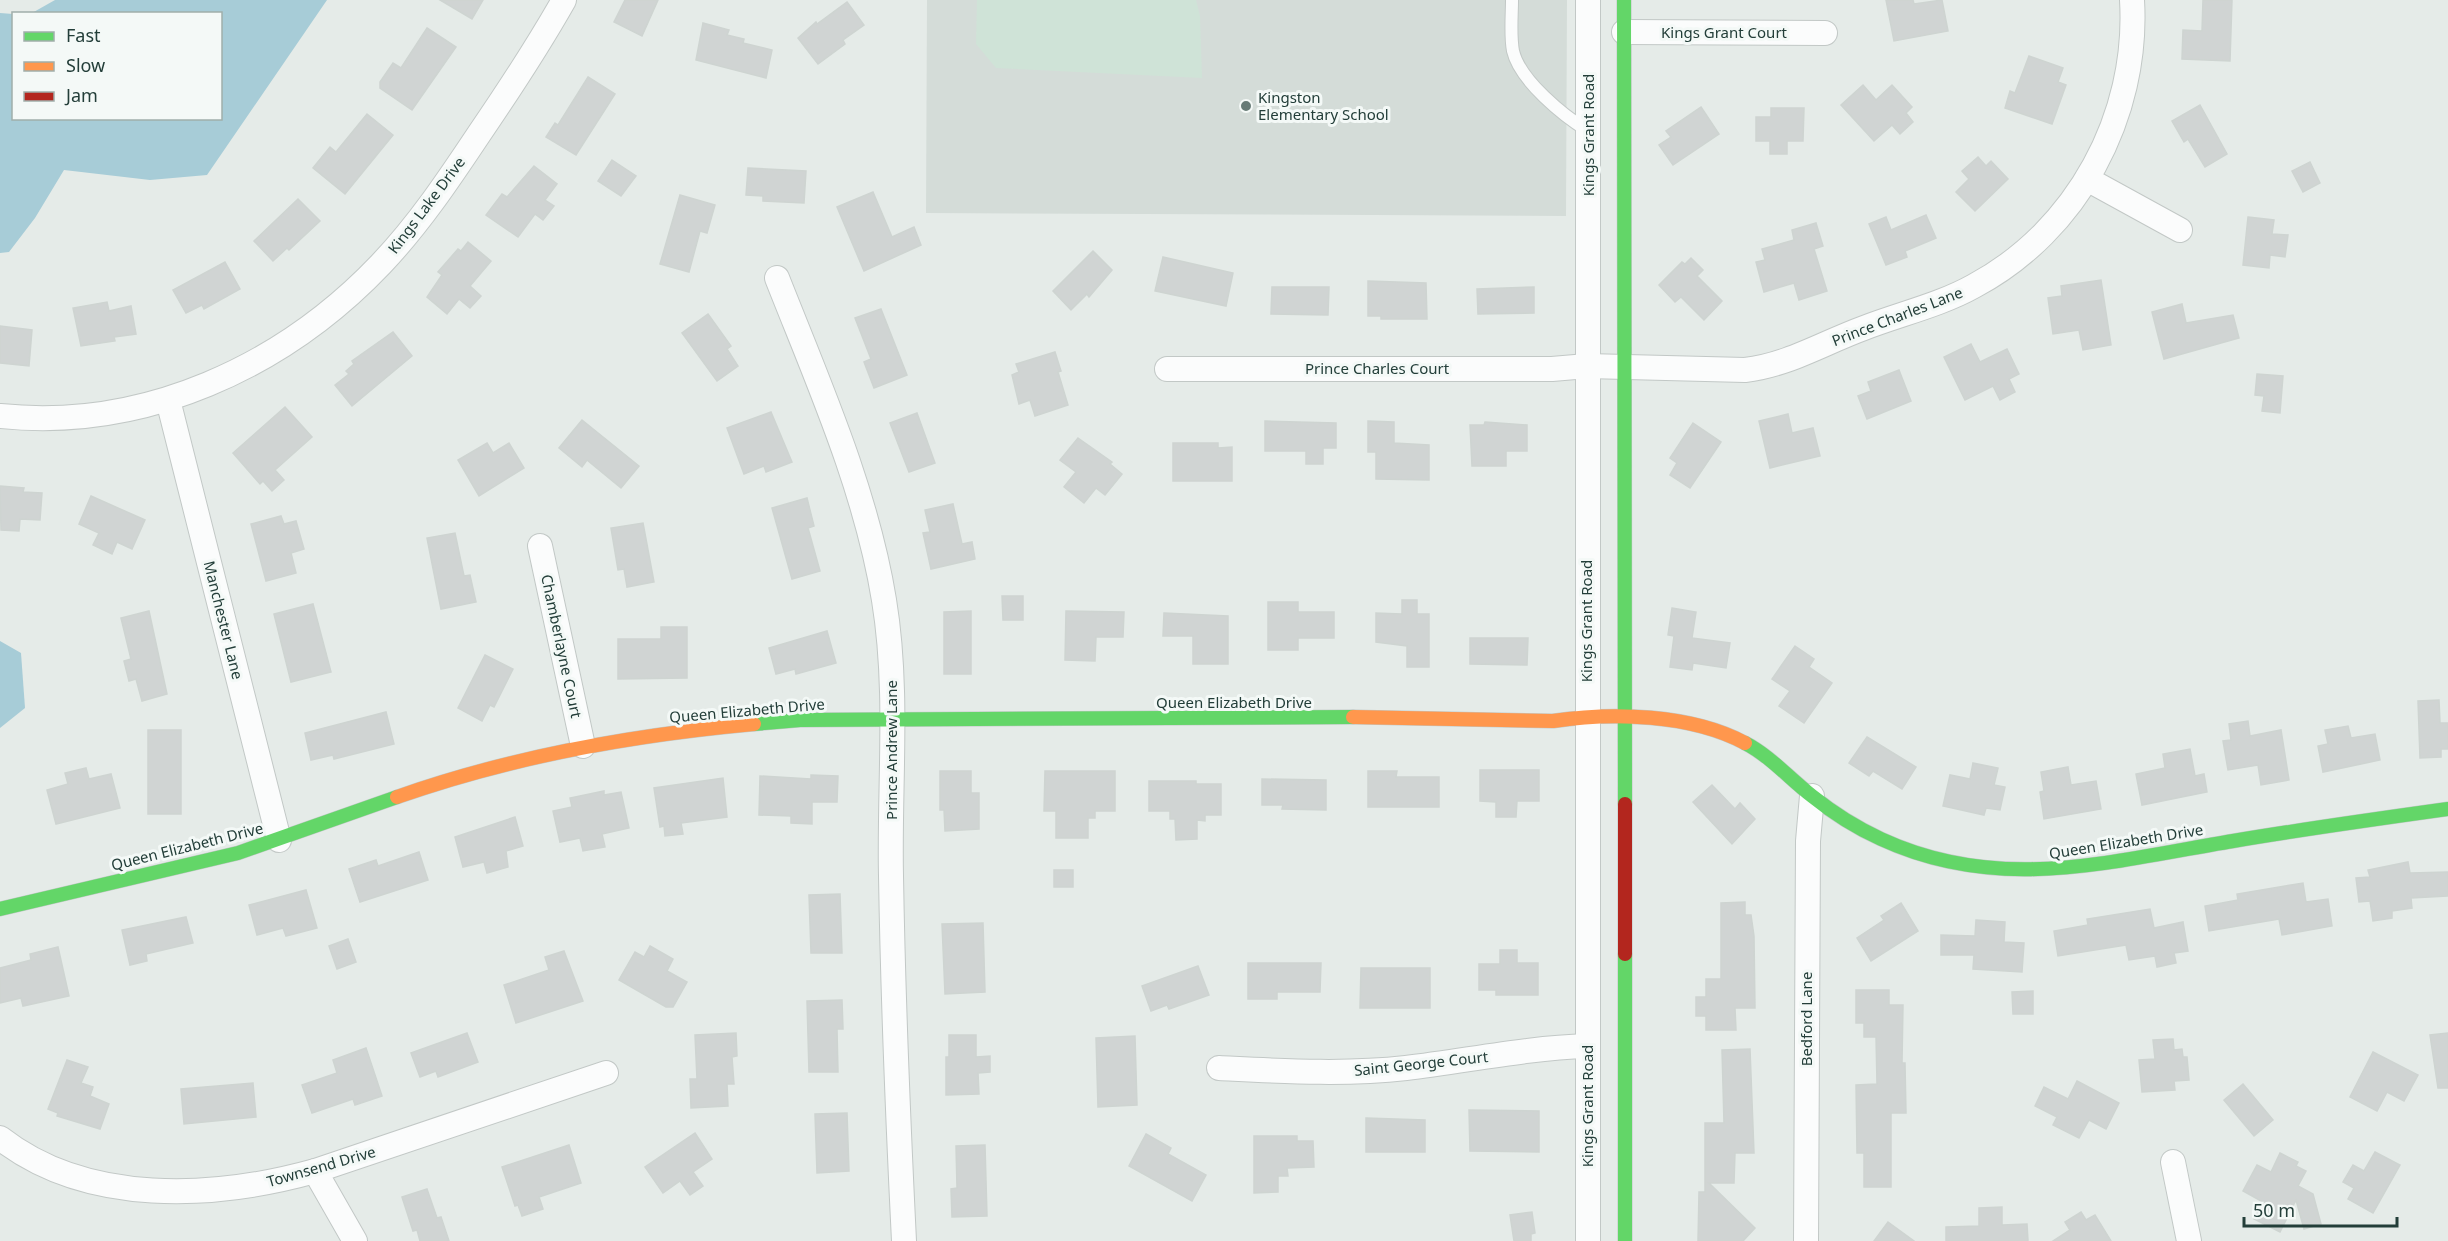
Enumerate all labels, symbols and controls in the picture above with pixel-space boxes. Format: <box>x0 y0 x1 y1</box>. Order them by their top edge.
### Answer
legend <box>12 12 222 120</box>
street label: Kings Grant Court <box>1661 22 1788 42</box>
text: Fast <box>66 23 101 47</box>
text: Slow <box>66 53 105 77</box>
street label: Kings Grant Road <box>1578 74 1598 196</box>
text: Jam <box>64 83 98 107</box>
place label: Kingston Elementary School <box>1258 87 1389 124</box>
marker: Kingston Elementary School <box>1239 99 1253 113</box>
street label: Kings Lake Drive <box>383 152 469 258</box>
street label: Prince Charles Lane <box>1829 282 1965 350</box>
street label: Prince Charles Court <box>1305 358 1450 378</box>
street label: Manchester Lane <box>200 559 248 681</box>
street label: Kings Grant Road <box>1576 560 1596 682</box>
street label: Chamberlayne Court <box>537 572 587 720</box>
street label: Prince Andrew Lane <box>881 680 901 820</box>
street label: Queen Elizabeth Drive <box>1156 692 1312 712</box>
street label: Queen Elizabeth Drive <box>668 693 826 727</box>
street label: Queen Elizabeth Drive <box>109 817 265 875</box>
street label: Queen Elizabeth Drive <box>2047 819 2205 863</box>
street label: Bedford Lane <box>1796 972 1816 1066</box>
street label: Kings Grant Road <box>1577 1045 1597 1167</box>
street label: Saint George Court <box>1353 1046 1490 1080</box>
street label: Townsend Drive <box>264 1141 378 1191</box>
scale bar <box>2244 1190 2397 1228</box>
text: 50 m <box>2253 1198 2295 1222</box>

